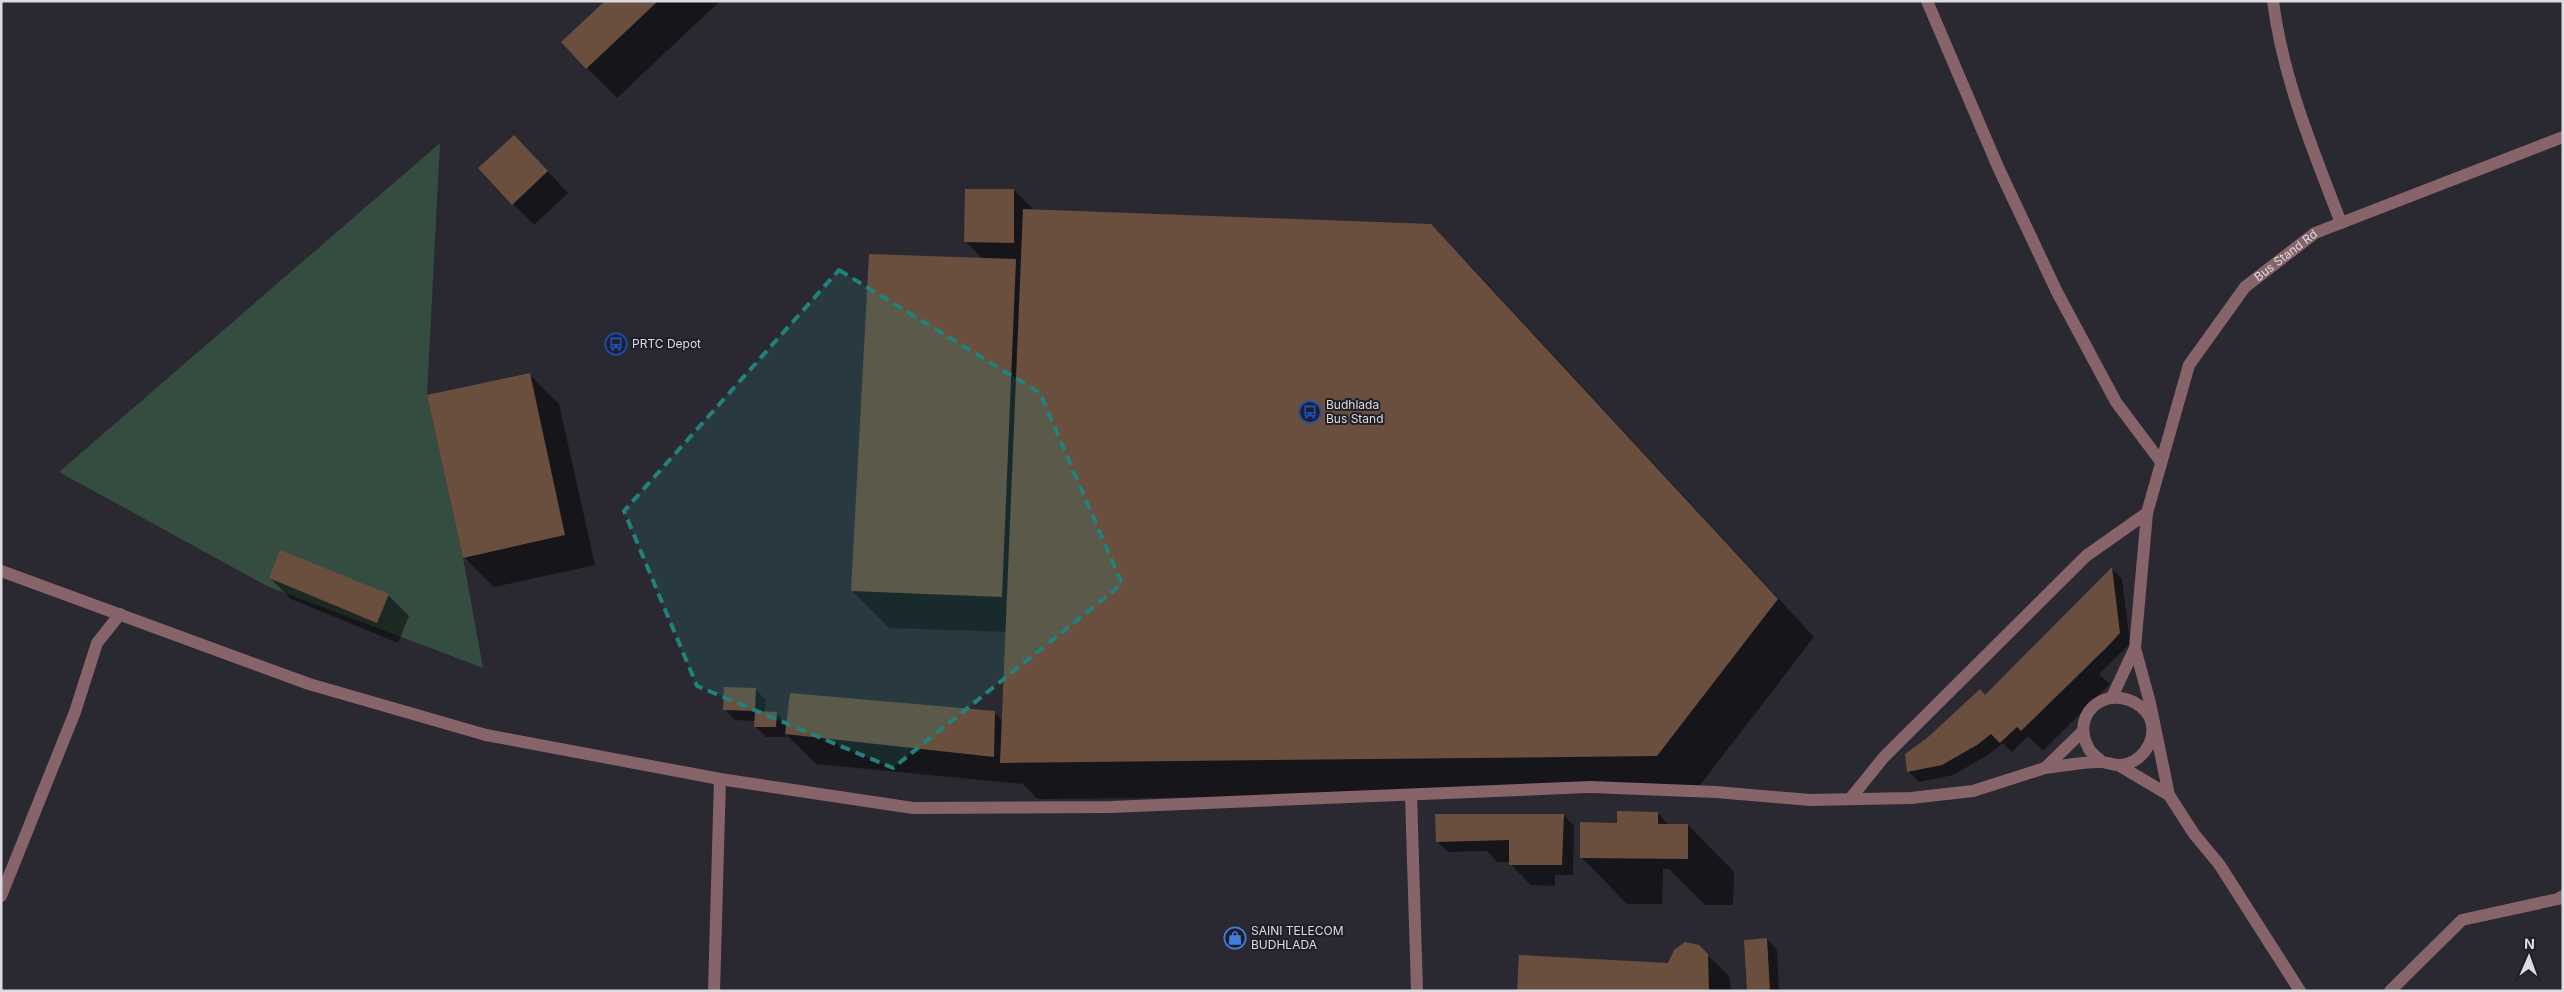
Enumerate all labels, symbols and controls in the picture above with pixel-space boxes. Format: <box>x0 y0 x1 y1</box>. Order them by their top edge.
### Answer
street label: Bus Stand Rd <box>2251 226 2320 284</box>
bus stop icon: PRTC Depot <box>604 332 628 356</box>
place label: PRTC Depot <box>632 336 701 351</box>
place label: Budhlada Bus Stand <box>1326 397 1384 426</box>
bus stop icon: Budhlada Bus Stand <box>1298 400 1322 424</box>
place label: SAINI TELECOM BUDHLADA <box>1251 923 1344 952</box>
shop icon: SAINI TELECOM BUDHLADA <box>1223 926 1247 950</box>
north arrow <box>2504 932 2554 982</box>
text: N <box>2524 935 2535 952</box>

